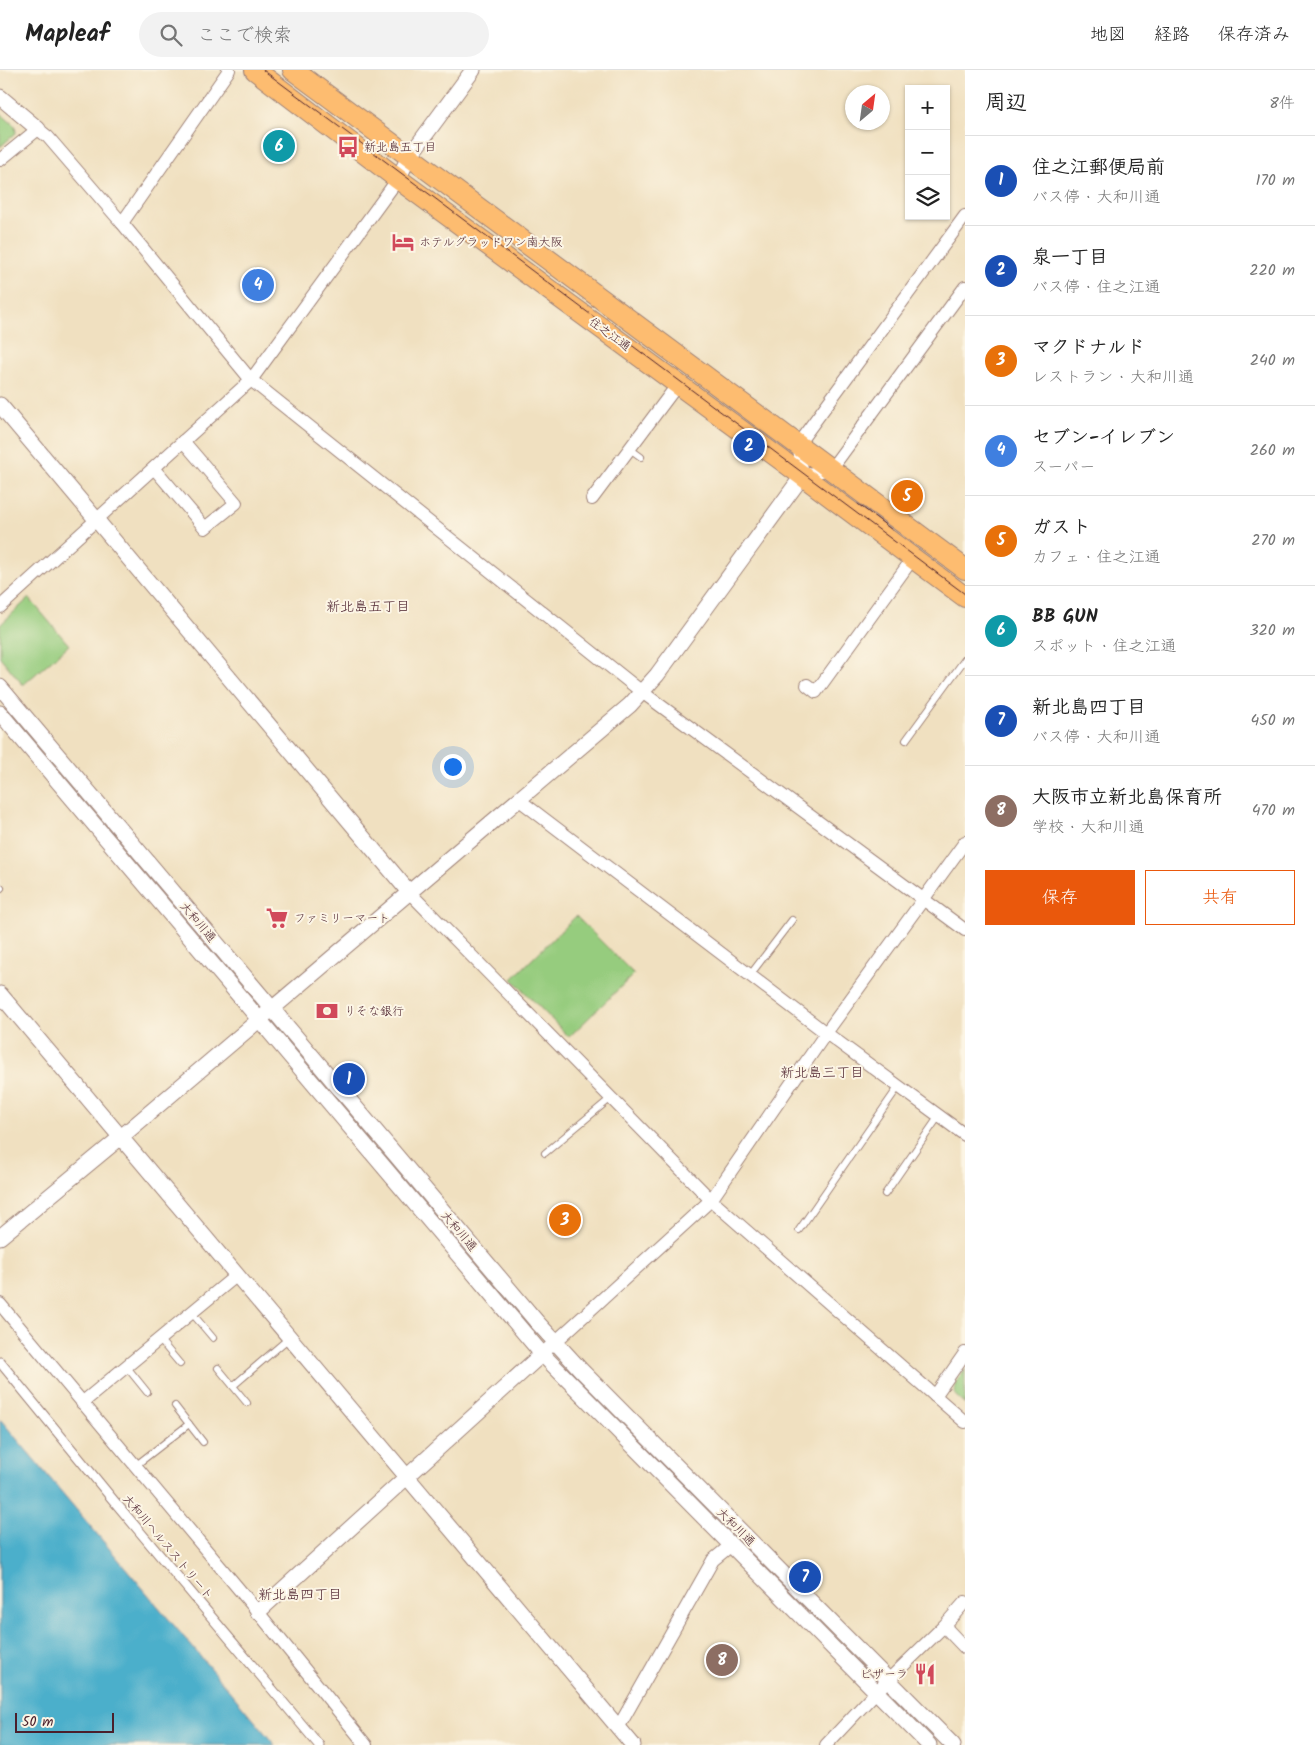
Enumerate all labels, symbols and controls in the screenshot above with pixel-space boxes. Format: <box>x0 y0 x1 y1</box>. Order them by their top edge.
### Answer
search box <box>139 12 489 57</box>
text: Mapleaf <box>25 15 109 54</box>
icon: search <box>157 21 185 49</box>
text: ここで検索 <box>197 21 292 51</box>
text: 地図 <box>1090 21 1126 50</box>
text: 経路 <box>1154 21 1190 50</box>
text: 保存済み <box>1218 21 1290 50</box>
north arrow <box>845 85 890 130</box>
map controls <box>905 85 950 220</box>
button: + <box>905 85 950 130</box>
text: 周辺 <box>985 87 1027 120</box>
text: 8件 <box>1269 91 1295 116</box>
pin: 6 <box>263 127 295 165</box>
button: − <box>905 130 950 175</box>
bus stop icon: 新北島五丁目 <box>335 134 361 160</box>
place label: 新北島五丁目 <box>364 138 436 157</box>
text: 住之江郵便局前 <box>1032 153 1165 183</box>
text: 1 <box>999 168 1003 193</box>
text: 170 m <box>1255 168 1295 193</box>
button: layers <box>905 175 950 220</box>
text: バス停 · 大和川通 <box>1032 185 1161 210</box>
hotel icon: ホテルグラッドワン南大阪 <box>390 229 416 255</box>
place label: ホテルグラッドワン南大阪 <box>419 233 563 252</box>
text: 泉一丁目 <box>1032 243 1108 273</box>
text: 2 <box>996 258 1006 283</box>
text: 220 m <box>1249 258 1295 283</box>
pin: 4 <box>242 266 274 304</box>
text: バス停 · 住之江通 <box>1032 275 1161 300</box>
street label: 住之江通 <box>585 313 635 356</box>
text: マクドナルド <box>1032 333 1145 363</box>
text: 3 <box>997 348 1005 373</box>
text: 240 m <box>1250 348 1295 373</box>
text: レストラン · 大和川通 <box>1032 365 1194 390</box>
text: セブン-イレブン <box>1032 423 1175 453</box>
pin: 2 <box>733 427 765 465</box>
text: 4 <box>997 438 1005 463</box>
text: 260 m <box>1250 438 1295 463</box>
text: スーパー <box>1032 455 1095 480</box>
pin: 5 <box>891 477 923 515</box>
text: ガスト <box>1032 513 1091 543</box>
text: 5 <box>997 528 1005 553</box>
text: 270 m <box>1251 528 1295 553</box>
text: カフェ · 住之江通 <box>1032 545 1161 570</box>
district label: 新北島五丁目 <box>326 596 410 618</box>
text: BB GUN <box>1032 602 1098 632</box>
text: 6 <box>997 618 1005 643</box>
text: 320 m <box>1249 618 1295 643</box>
text: スポット · 住之江通 <box>1032 634 1177 659</box>
text: 新北島四丁目 <box>1032 693 1146 723</box>
text: 7 <box>997 708 1005 733</box>
text: 450 m <box>1250 708 1295 733</box>
text: バス停 · 大和川通 <box>1032 725 1161 750</box>
your location <box>440 754 466 780</box>
text: 大阪市立新北島保育所 <box>1032 783 1222 813</box>
text: 8 <box>996 798 1006 823</box>
text: 470 m <box>1252 798 1295 823</box>
text: 学校 · 大和川通 <box>1032 815 1145 840</box>
button: 保存 <box>985 870 1135 925</box>
button: 共有 <box>1145 870 1295 925</box>
street label: 大和川通 <box>175 898 220 947</box>
supermarket icon: ファミリーマート <box>264 905 290 931</box>
place label: ファミリーマート <box>294 909 390 928</box>
bank icon: りそな銀行 <box>314 998 340 1024</box>
place label: りそな銀行 <box>344 1002 404 1021</box>
pin: 1 <box>333 1060 365 1098</box>
district label: 新北島三丁目 <box>780 1062 864 1084</box>
pin: 3 <box>549 1201 581 1239</box>
street label: 大和川通 <box>436 1207 481 1256</box>
street label: 大和川ヘルスストリート <box>118 1490 218 1604</box>
street label: 大和川通 <box>712 1504 759 1551</box>
pin: 7 <box>789 1558 821 1596</box>
district label: 新北島四丁目 <box>258 1584 342 1606</box>
pin: 8 <box>706 1641 738 1679</box>
restaurant icon: ピザーラ <box>912 1661 938 1687</box>
place label: ピザーラ <box>860 1665 908 1684</box>
scale bar <box>15 1710 114 1733</box>
text: 50 m <box>22 1711 53 1733</box>

